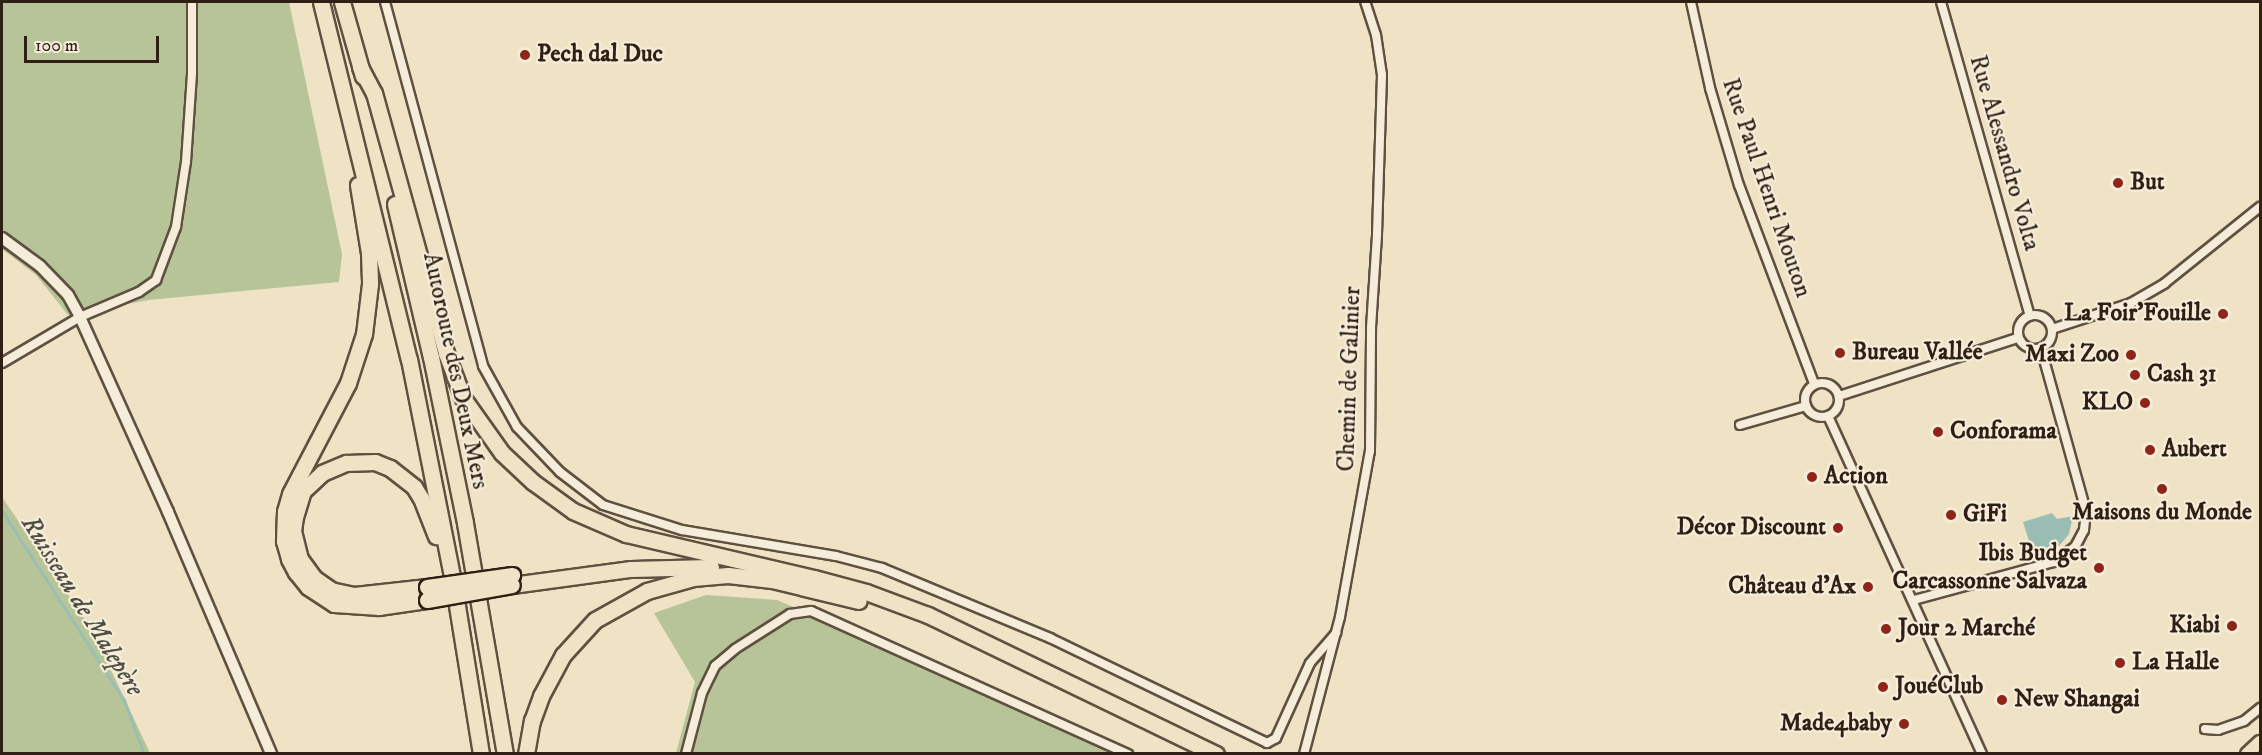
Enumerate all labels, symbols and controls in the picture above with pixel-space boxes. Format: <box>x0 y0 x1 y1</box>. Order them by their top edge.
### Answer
scale bar <box>27 24 162 62</box>
text: 100 m <box>35 35 78 57</box>
place label: Pech dal Duc <box>537 41 663 69</box>
marker: Pech dal Duc <box>518 48 532 62</box>
street label: Rue Alessandro Volta <box>1962 52 2046 254</box>
street label: Rue Paul Henri Mouton <box>1715 75 1817 301</box>
place label: But <box>2130 169 2164 197</box>
marker: But <box>2111 176 2125 190</box>
street label: Autoroute des Deux Mers <box>416 250 494 492</box>
street label: Chemin de Galinier <box>1332 286 1368 472</box>
place label: La Foir'Fouille <box>2064 300 2211 328</box>
marker: La Foir'Fouille <box>2216 307 2230 321</box>
place label: Bureau Vallée <box>1852 339 1983 367</box>
place label: Maxi Zoo <box>2025 341 2119 369</box>
marker: Bureau Vallée <box>1833 346 1847 360</box>
marker: Maxi Zoo <box>2124 348 2138 362</box>
place label: Cash 31 <box>2147 361 2217 389</box>
marker: Cash 31 <box>2128 368 2142 382</box>
place label: KLO <box>2082 389 2133 417</box>
marker: KLO <box>2138 396 2152 410</box>
place label: Conforama <box>1950 418 2057 446</box>
marker: Conforama <box>1931 425 1945 439</box>
place label: Aubert <box>2162 436 2227 464</box>
marker: Aubert <box>2143 443 2157 457</box>
place label: Action <box>1824 463 1888 491</box>
marker: Action <box>1805 470 1819 484</box>
marker: Maisons du Monde <box>2155 482 2169 496</box>
place label: Maisons du Monde <box>2072 499 2252 527</box>
place label: GiFi <box>1963 501 2007 529</box>
marker: GiFi <box>1944 508 1958 522</box>
water label: Ruisseau de Malepère <box>14 510 150 702</box>
place label: Décor Discount <box>1676 514 1826 542</box>
marker: Décor Discount <box>1831 521 1845 535</box>
place label: Ibis Budget Carcassonne Salvaza <box>1893 540 2087 596</box>
marker: Ibis Budget Carcassonne Salvaza <box>2092 561 2106 575</box>
place label: Château d'Ax <box>1728 573 1856 601</box>
marker: Château d'Ax <box>1861 580 1875 594</box>
place label: Kiabi <box>2169 612 2220 640</box>
place label: Jour 2 Marché <box>1898 615 2035 643</box>
marker: Kiabi <box>2225 619 2239 633</box>
marker: Jour 2 Marché <box>1879 622 1893 636</box>
place label: La Halle <box>2132 649 2219 677</box>
marker: La Halle <box>2113 656 2127 670</box>
place label: JouéClub <box>1895 673 1983 701</box>
marker: JouéClub <box>1876 680 1890 694</box>
place label: New Shangai <box>2014 686 2140 714</box>
marker: New Shangai <box>1995 693 2009 707</box>
place label: Made4baby <box>1780 710 1892 738</box>
marker: Made4baby <box>1897 717 1911 731</box>

